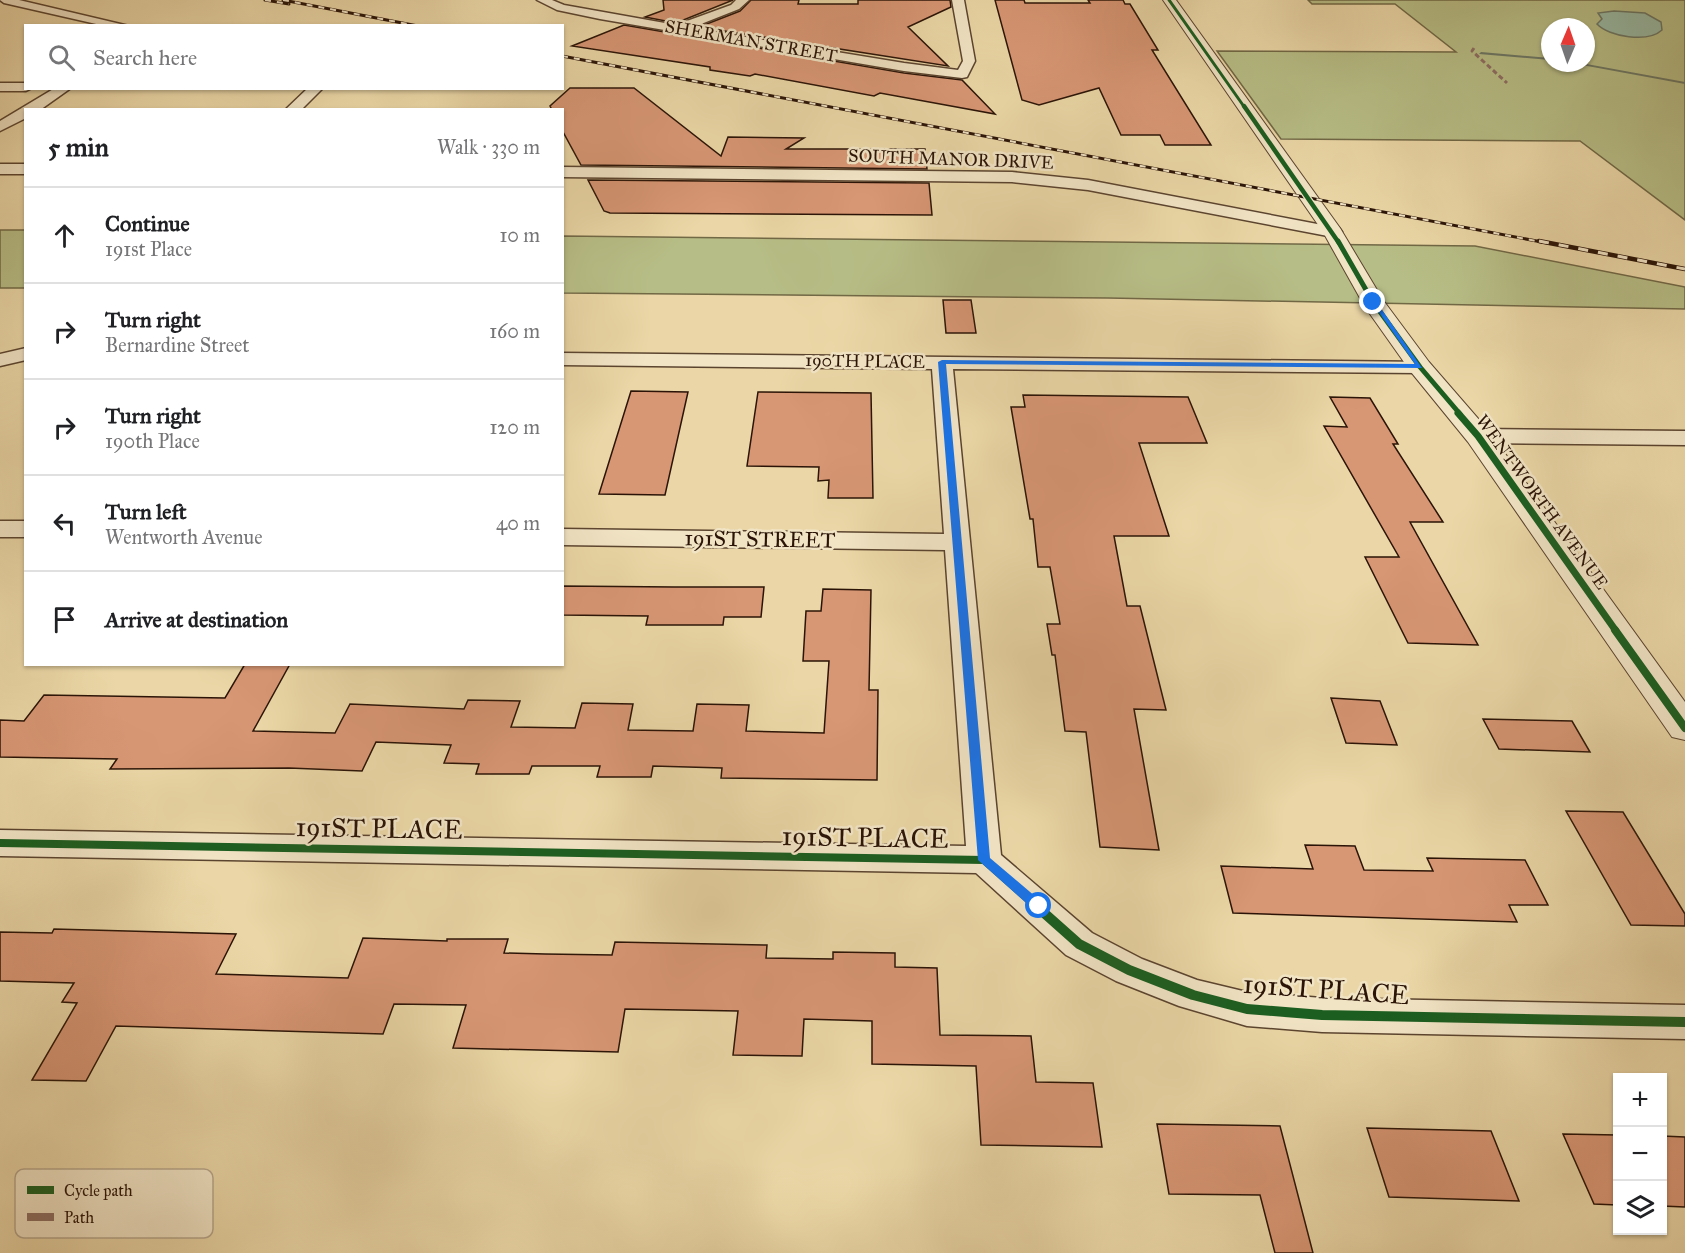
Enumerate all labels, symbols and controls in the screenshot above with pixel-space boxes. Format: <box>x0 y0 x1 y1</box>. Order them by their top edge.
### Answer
street label: SHERMAN STREET <box>663 15 839 67</box>
north arrow <box>1541 18 1595 72</box>
search box <box>24 24 564 90</box>
icon: search <box>45 41 78 74</box>
text: Search here <box>93 44 197 71</box>
text: 5 min <box>48 131 109 163</box>
text: Walk · 330 m <box>437 135 540 159</box>
street label: SOUTH MANOR DRIVE <box>848 144 1054 174</box>
text: Continue <box>105 210 190 237</box>
icon: ahead <box>48 219 81 252</box>
text: 10 m <box>499 223 540 247</box>
text: 191st Place <box>105 237 192 261</box>
route end <box>1359 288 1385 314</box>
text: Turn right <box>105 306 201 333</box>
icon: right <box>48 315 81 348</box>
text: 160 m <box>489 319 540 343</box>
text: Bernardine Street <box>105 333 249 357</box>
street label: 190TH PLACE <box>805 349 925 373</box>
text: Turn right <box>105 402 201 429</box>
street label: WENTWORTH AVENUE <box>1471 410 1613 594</box>
icon: right <box>48 411 81 444</box>
text: 120 m <box>489 415 540 439</box>
text: 190th Place <box>105 429 200 453</box>
text: Turn left <box>105 498 187 525</box>
icon: left <box>48 507 81 540</box>
text: 40 m <box>496 511 540 535</box>
street label: 191ST STREET <box>684 524 836 554</box>
text: Wentworth Avenue <box>105 525 263 549</box>
icon: arrive <box>48 603 81 636</box>
text: Arrive at destination <box>105 606 288 633</box>
street label: 191ST PLACE <box>295 810 463 847</box>
street label: 191ST PLACE <box>781 819 949 856</box>
route start <box>1025 892 1051 918</box>
street label: 191ST PLACE <box>1242 967 1410 1012</box>
map controls <box>1613 1073 1667 1235</box>
button: + <box>1613 1073 1667 1127</box>
button: − <box>1613 1127 1667 1181</box>
legend <box>15 1169 213 1238</box>
text: Cycle path <box>64 1181 133 1200</box>
button: layers <box>1613 1181 1667 1235</box>
text: Path <box>64 1208 94 1227</box>

